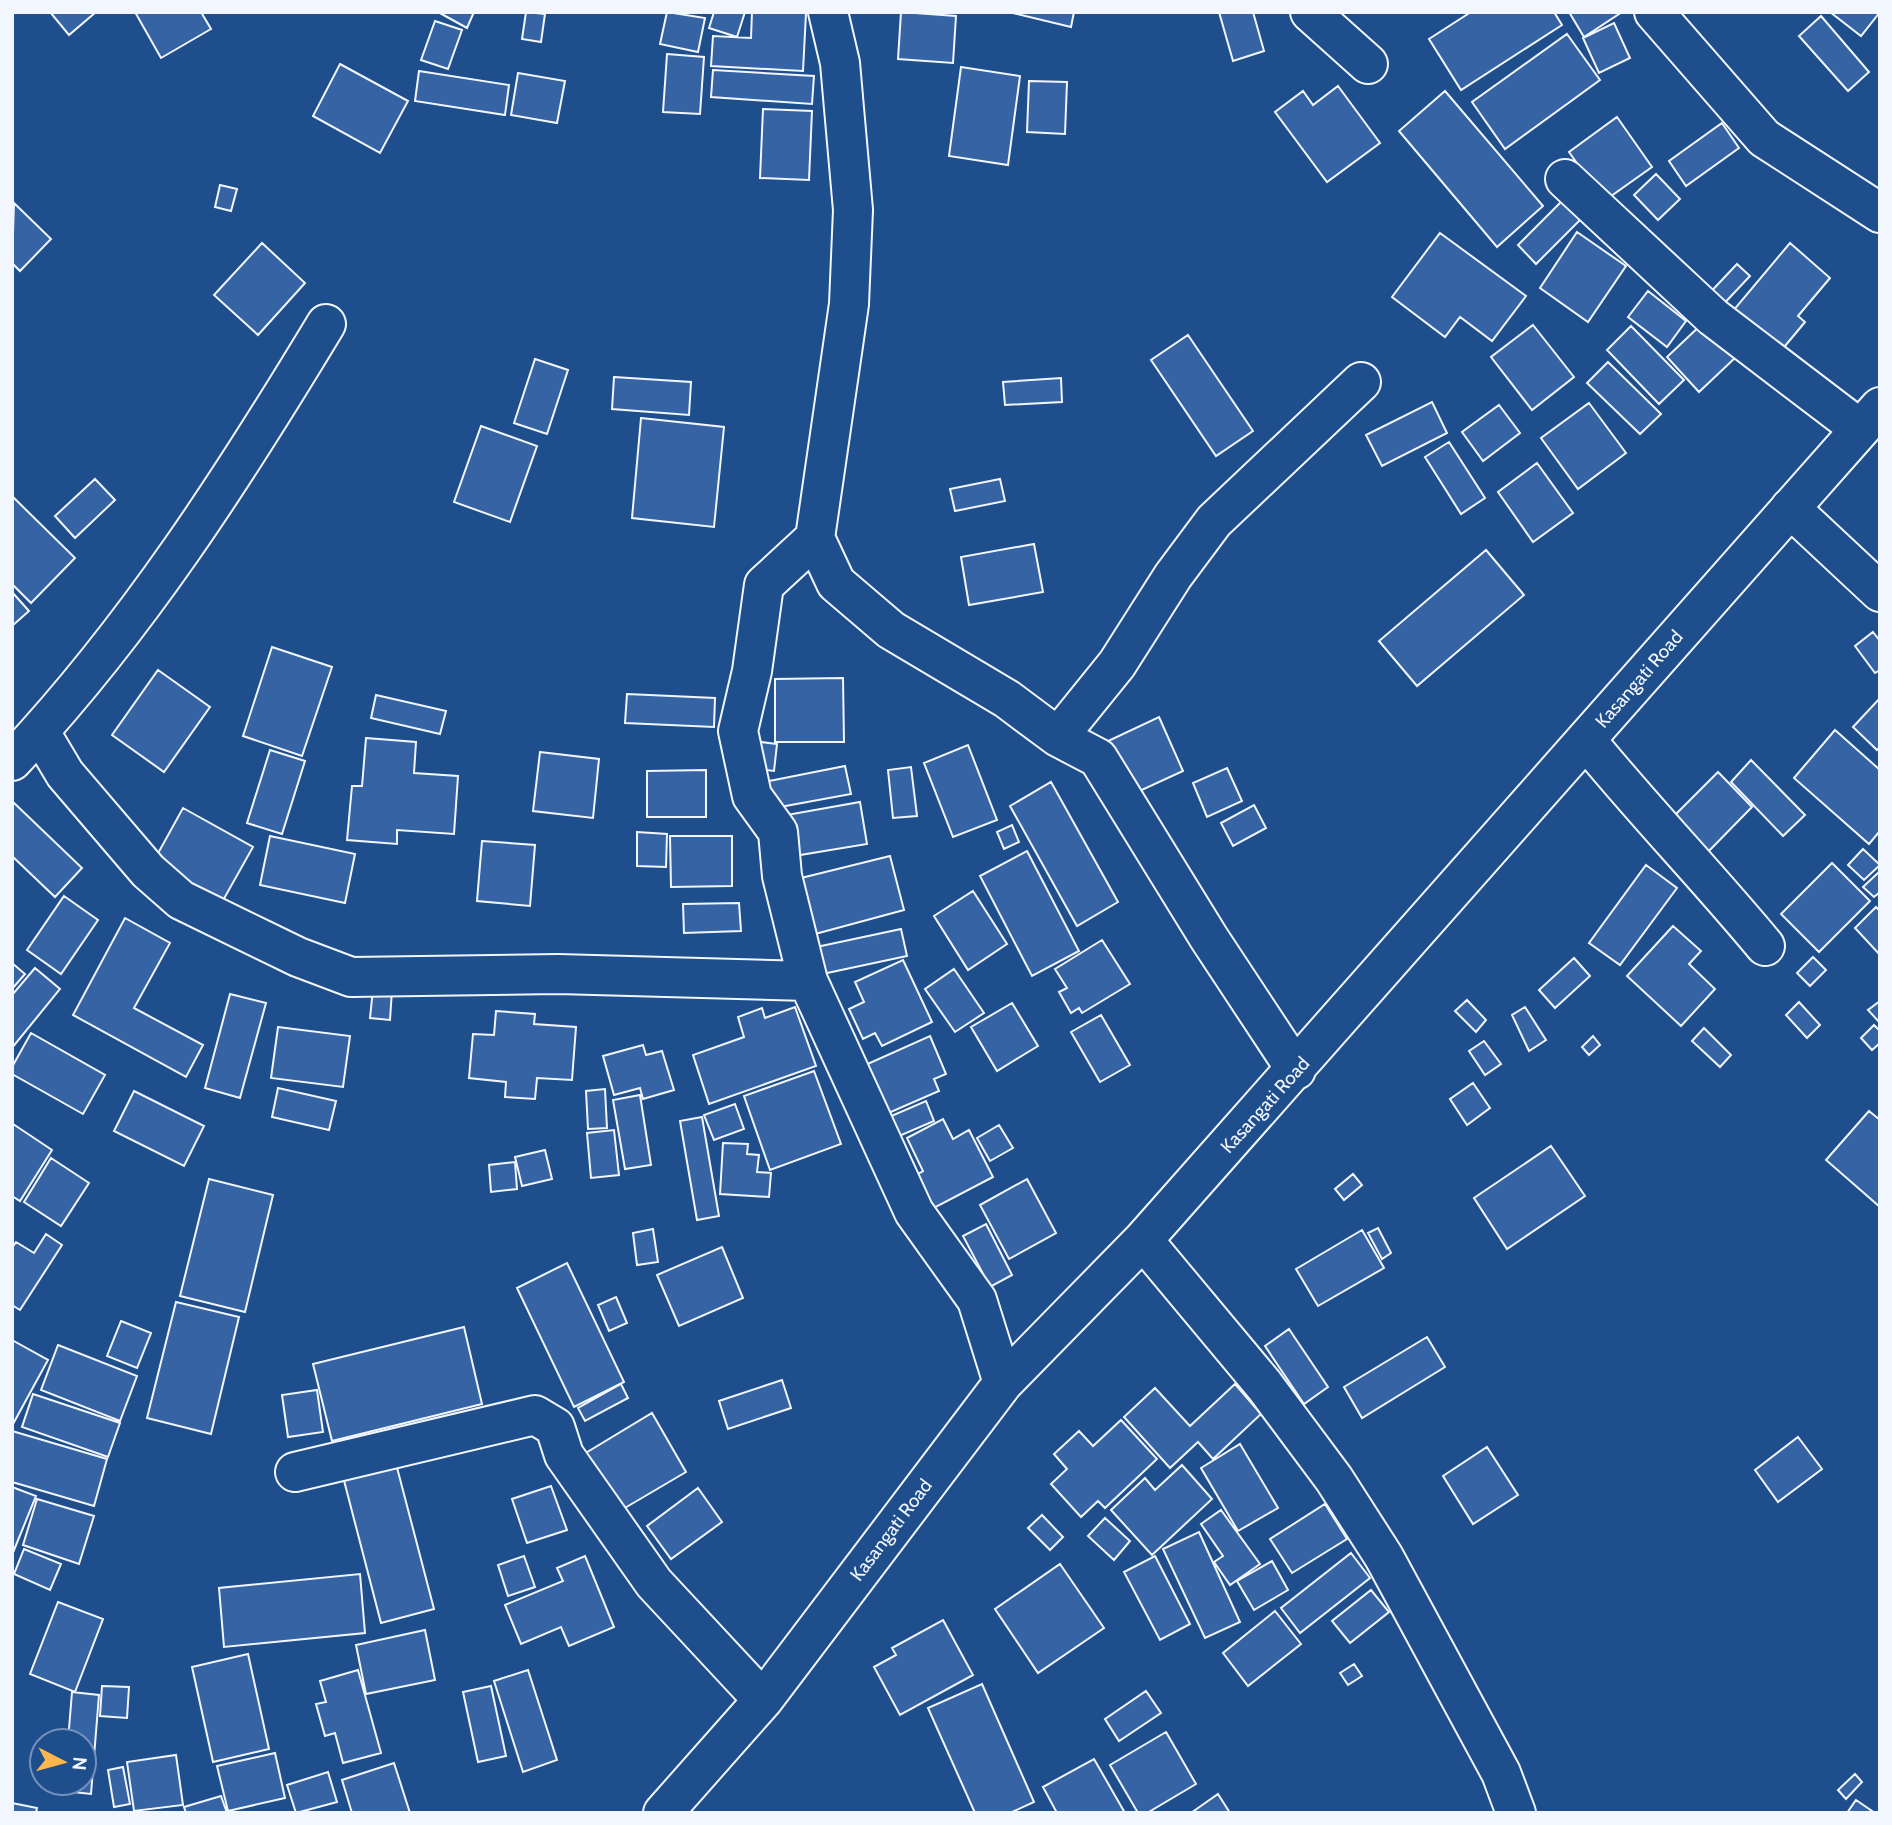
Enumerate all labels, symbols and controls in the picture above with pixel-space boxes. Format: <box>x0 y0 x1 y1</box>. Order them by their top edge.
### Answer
street label: Kasangati Road <box>1590 625 1688 733</box>
street label: Kasangati Road <box>1216 1052 1314 1158</box>
street label: Kasangati Road <box>845 1474 937 1586</box>
north arrow <box>28 1727 98 1797</box>
text: N <box>67 1756 92 1772</box>

